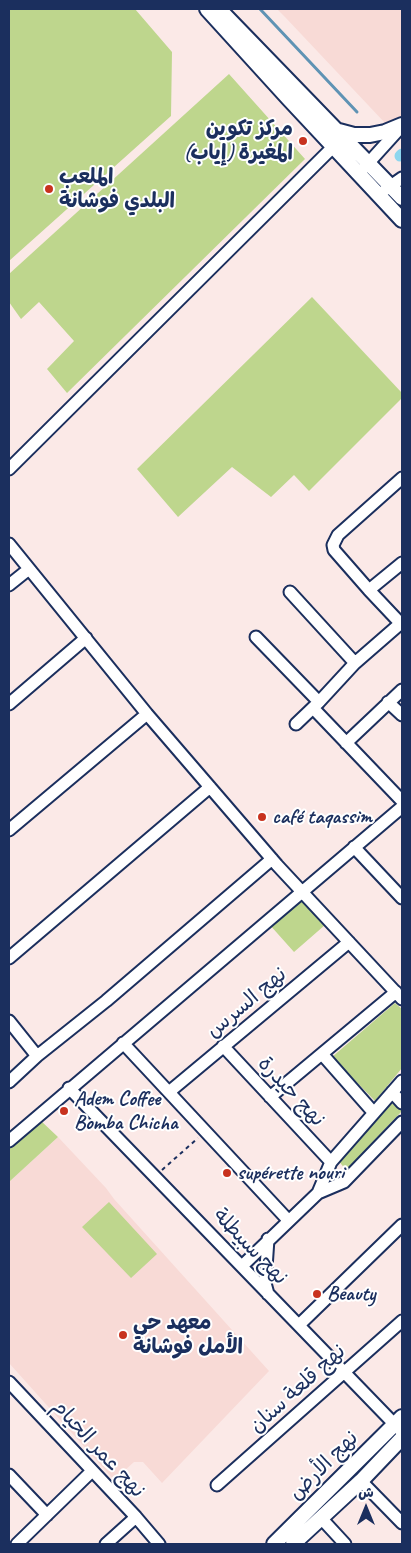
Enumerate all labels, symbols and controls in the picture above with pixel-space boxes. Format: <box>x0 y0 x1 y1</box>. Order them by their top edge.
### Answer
place label: مركز تكوين المغيرة (إياب) <box>184 116 293 166</box>
marker: مركز تكوين المغيرة (إياب) <box>297 135 309 147</box>
place label: الملعب البلدي فوشانة <box>59 164 175 214</box>
marker: الملعب البلدي فوشانة <box>43 183 55 195</box>
place label: café taqassim <box>272 804 372 830</box>
marker: café taqassim <box>256 811 268 823</box>
street label: نهج السرس <box>202 962 292 1044</box>
street label: نهج حيدرة <box>252 1052 330 1132</box>
place label: Adem Coffee Bomba Chicha <box>74 1086 178 1136</box>
marker: Adem Coffee Bomba Chicha <box>58 1105 70 1117</box>
place label: supérette nouri <box>237 1160 344 1186</box>
marker: supérette nouri <box>221 1167 233 1179</box>
street label: نهج سبيطلة <box>207 1204 293 1290</box>
place label: Beauty <box>327 1281 375 1307</box>
marker: Beauty <box>311 1288 323 1300</box>
place label: معهد حي الأمل فوشانة <box>133 1310 243 1360</box>
marker: معهد حي الأمل فوشانة <box>117 1329 129 1341</box>
street label: نهج قلعة سنان <box>245 1339 351 1439</box>
street label: نهج عمر الخيام <box>46 1395 150 1503</box>
street label: نهج الأرض <box>284 1426 364 1506</box>
north arrow <box>341 1483 391 1533</box>
text: ش <box>358 1484 374 1501</box>

